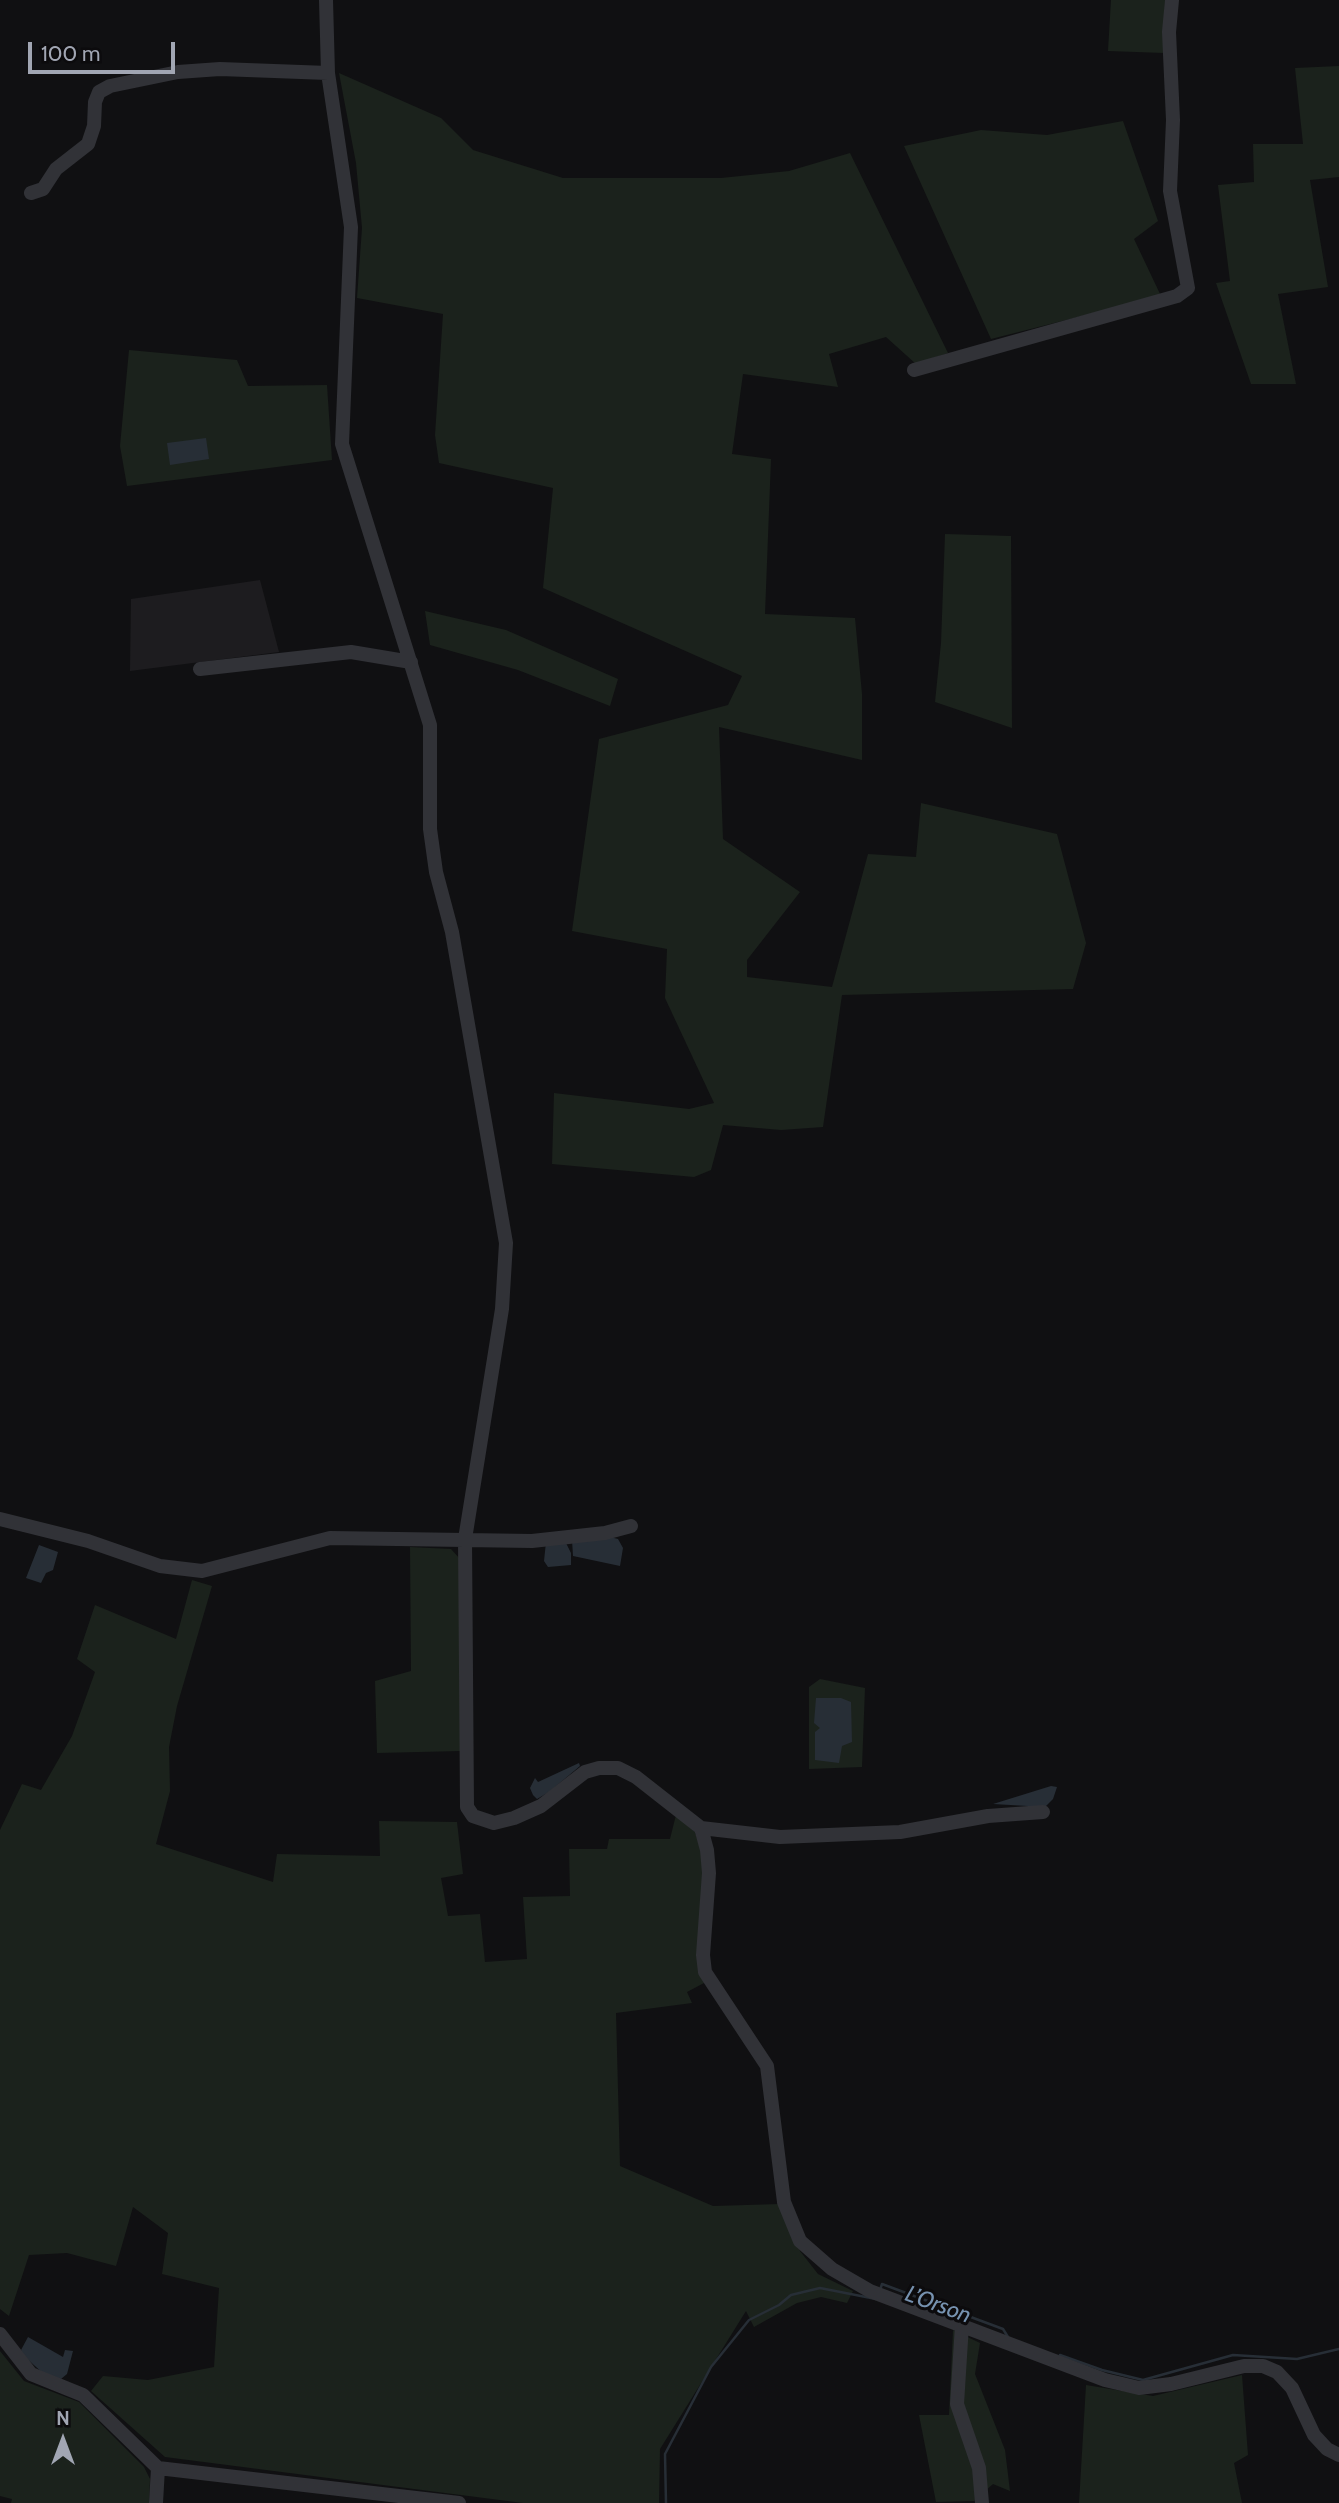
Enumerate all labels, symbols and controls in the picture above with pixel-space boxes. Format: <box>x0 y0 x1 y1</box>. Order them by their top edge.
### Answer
scale bar <box>32 28 178 72</box>
text: 100 m <box>41 41 100 66</box>
water label: L’Orson <box>901 2280 975 2330</box>
north arrow <box>28 2405 98 2475</box>
text: N <box>56 2407 70 2430</box>

